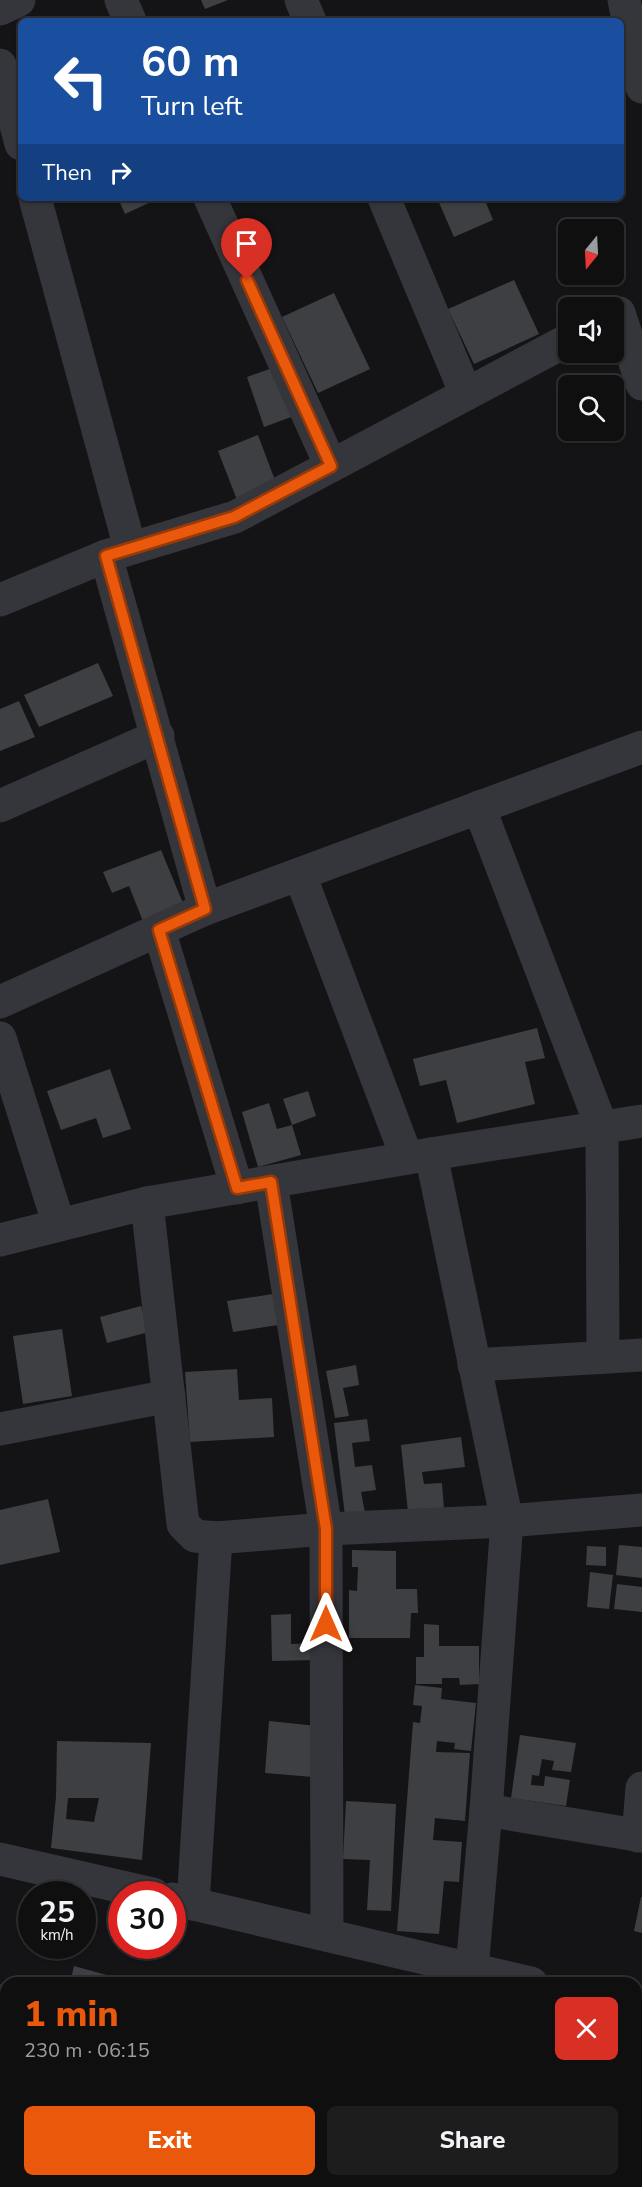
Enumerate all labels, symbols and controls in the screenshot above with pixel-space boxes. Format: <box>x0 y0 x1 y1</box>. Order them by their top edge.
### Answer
text: 60 m <box>141 34 240 91</box>
icon: left <box>42 42 120 120</box>
text: Turn left <box>141 88 242 125</box>
icon: right <box>104 156 137 189</box>
text: Then <box>42 158 92 188</box>
pin <box>221 218 272 280</box>
north arrow <box>558 219 624 285</box>
map controls <box>558 219 624 441</box>
icon: arrive <box>230 227 263 260</box>
button: sound <box>558 297 624 363</box>
button: search <box>558 375 624 441</box>
position arrow <box>294 1592 358 1656</box>
speed limit sign: 30 <box>108 1881 186 1959</box>
text: 25 <box>39 1892 75 1933</box>
text: km/h <box>40 1925 74 1945</box>
text: 1 min <box>24 1990 119 2039</box>
button: close <box>555 1997 618 2060</box>
text: 230 m · 06:15 <box>24 2037 150 2064</box>
button: Exit <box>24 2106 315 2175</box>
button: Share <box>327 2106 618 2175</box>

